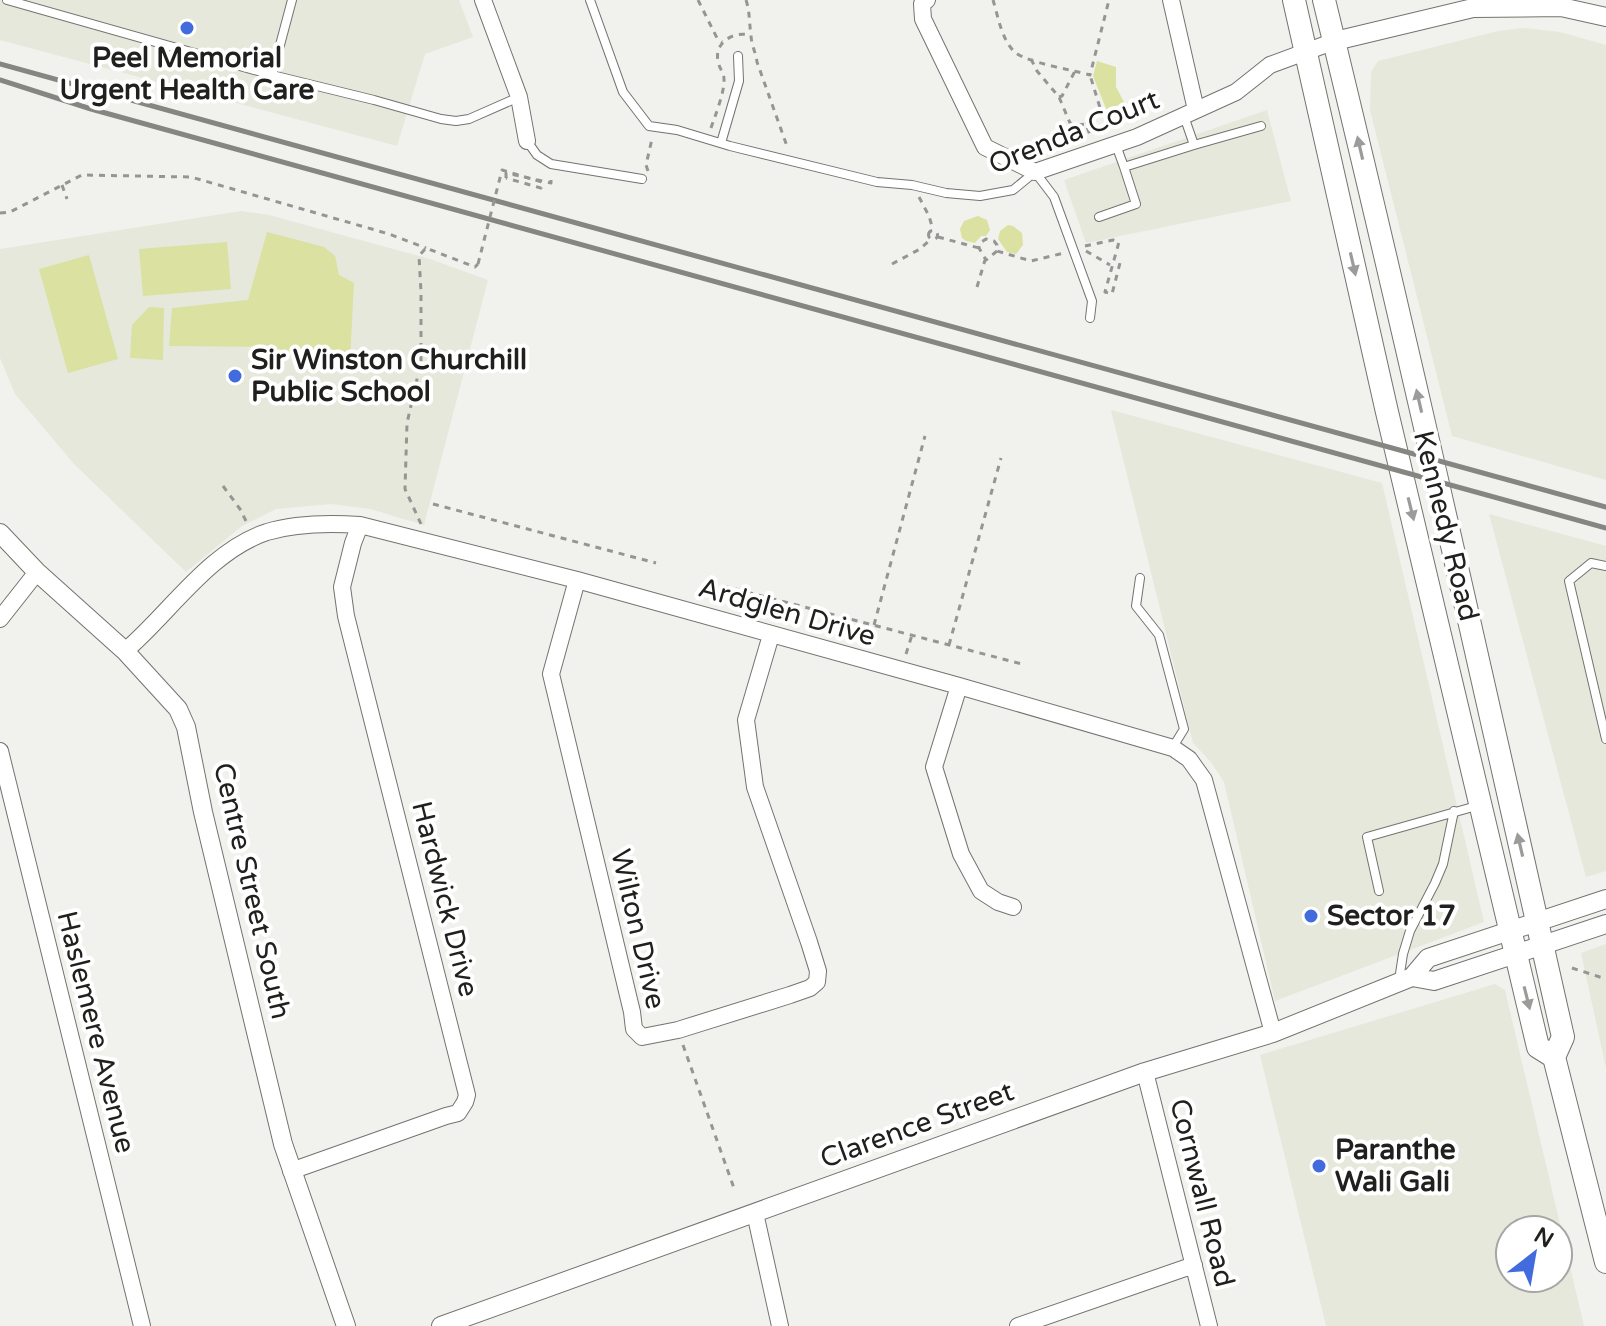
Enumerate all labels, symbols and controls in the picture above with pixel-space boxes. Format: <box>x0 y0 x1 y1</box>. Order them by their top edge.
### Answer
marker: Peel Memorial Urgent Health Care <box>178 19 196 37</box>
place label: Peel Memorial Urgent Health Care <box>60 41 315 107</box>
street label: Orenda Court <box>984 82 1165 182</box>
one-way arrow <box>1353 135 1366 160</box>
one-way arrow <box>1347 251 1360 276</box>
place label: Sir Winston Churchill Public School <box>251 343 527 409</box>
marker: Sir Winston Churchill Public School <box>226 367 244 385</box>
one-way arrow <box>1413 388 1425 413</box>
street label: Kennedy Road <box>1406 427 1486 625</box>
one-way arrow <box>1405 497 1418 522</box>
street label: Ardglen Drive <box>695 571 879 653</box>
street label: Centre Street South <box>206 759 298 1023</box>
street label: Hardwick Drive <box>404 798 486 1000</box>
one-way arrow <box>1513 833 1526 858</box>
street label: Wilton Drive <box>603 846 673 1012</box>
place label: Sector 17 <box>1327 899 1456 933</box>
street label: Haslemere Avenue <box>49 907 143 1157</box>
marker: Sector 17 <box>1302 907 1320 925</box>
one-way arrow <box>1521 985 1533 1010</box>
street label: Clarence Street <box>816 1074 1019 1176</box>
street label: Cornwall Road <box>1162 1095 1242 1291</box>
place label: Paranthe Wali Gali <box>1335 1133 1456 1199</box>
marker: Paranthe Wali Gali <box>1310 1157 1328 1175</box>
north arrow <box>1494 1214 1574 1294</box>
text: N <box>1530 1222 1558 1253</box>

